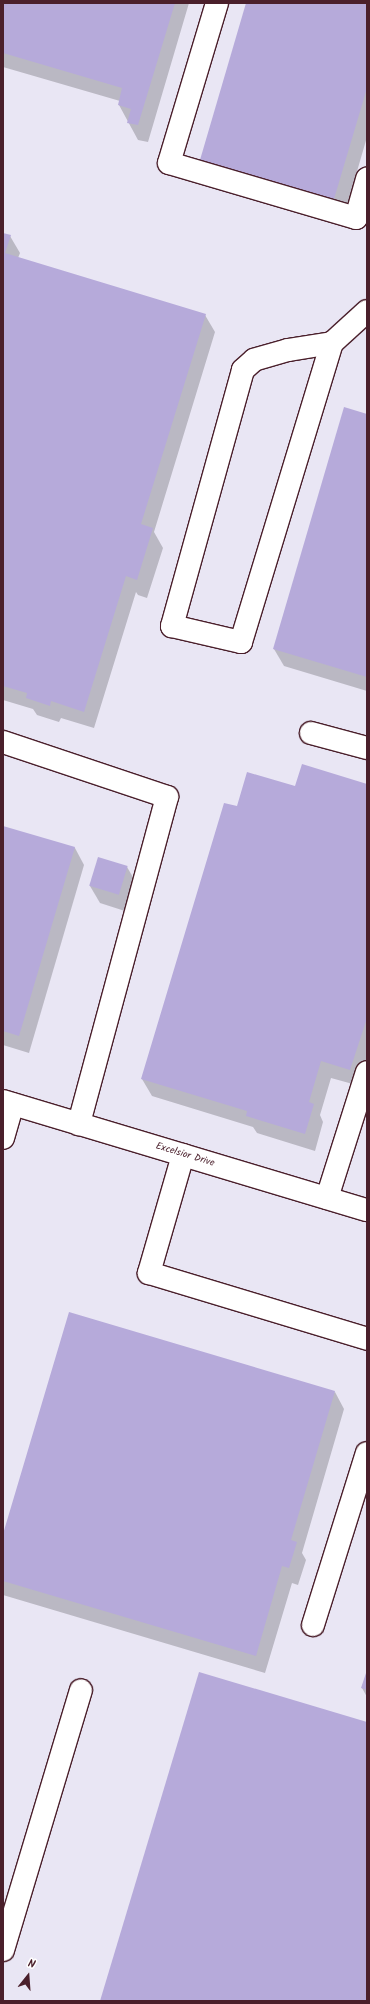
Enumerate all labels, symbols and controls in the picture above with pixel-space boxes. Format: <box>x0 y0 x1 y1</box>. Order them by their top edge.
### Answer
street label: Excelsior Drive <box>154 1140 216 1170</box>
text: N <box>26 1955 37 1974</box>
north arrow <box>8 1956 48 1996</box>

